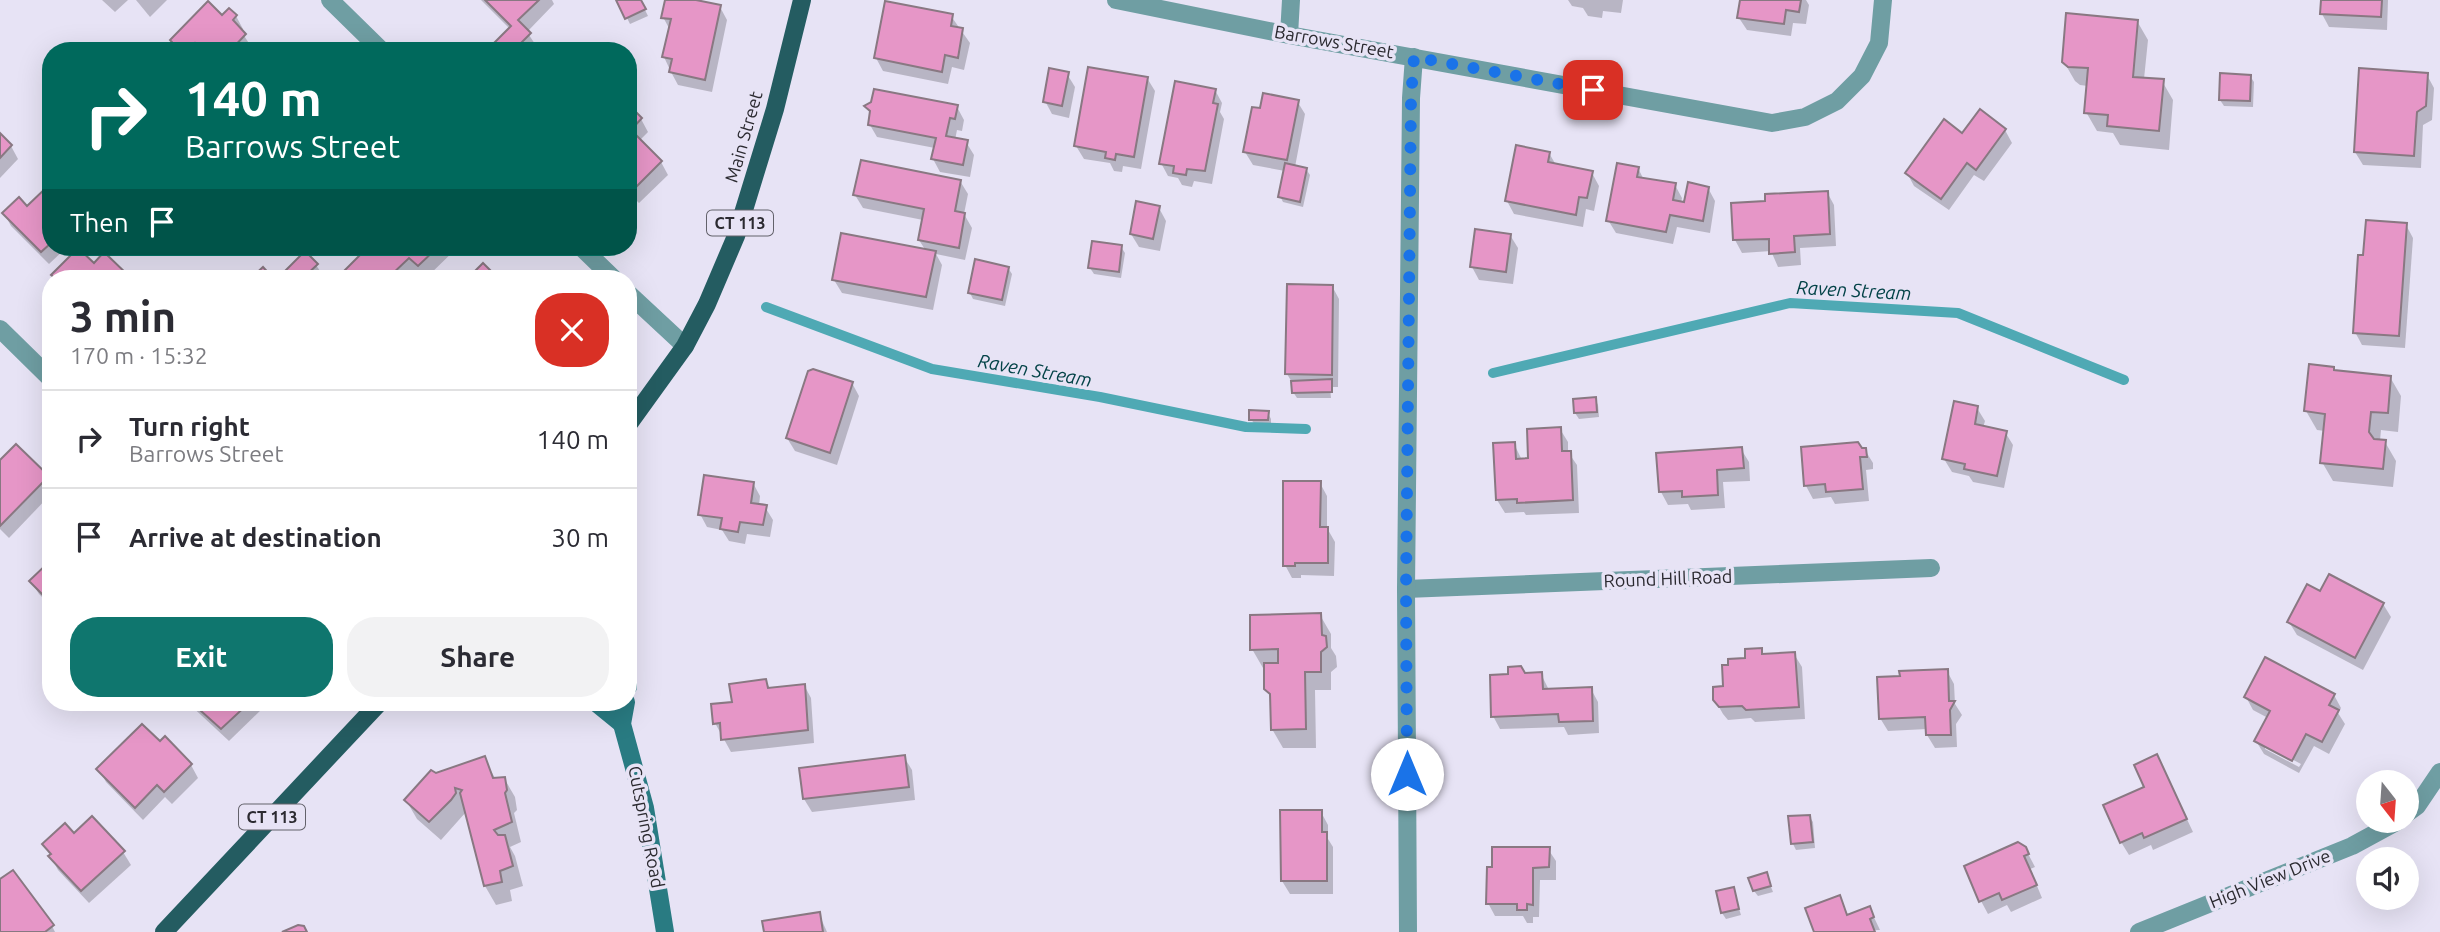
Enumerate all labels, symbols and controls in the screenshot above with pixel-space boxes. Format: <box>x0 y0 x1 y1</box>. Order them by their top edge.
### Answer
street label: Barrows Street <box>1273 21 1395 61</box>
pin <box>1563 60 1623 120</box>
icon: right <box>70 70 161 161</box>
text: 140 m <box>185 70 322 125</box>
icon: arrive <box>1574 71 1612 109</box>
street label: Main Street <box>720 89 766 185</box>
text: Barrows Street <box>185 128 400 164</box>
icon: arrive <box>143 203 181 241</box>
text: Then <box>70 208 129 237</box>
road number: CT 113 <box>707 210 773 236</box>
water label: Raven Stream <box>1796 276 1912 304</box>
text: 3 min <box>70 293 176 340</box>
button: close <box>535 293 609 367</box>
text: 170 m · 15:32 <box>70 343 208 368</box>
water label: Raven Stream <box>976 349 1094 391</box>
text: Turn right <box>129 412 250 441</box>
icon: right <box>70 420 108 458</box>
text: 140 m <box>537 425 609 454</box>
text: Barrows Street <box>129 441 284 466</box>
icon: arrive <box>70 518 108 556</box>
text: Arrive at destination <box>129 523 382 552</box>
text: 30 m <box>551 523 609 552</box>
street label: Round Hill Road <box>1603 566 1733 590</box>
button: Exit <box>70 617 333 697</box>
button: Share <box>347 617 609 697</box>
position arrow <box>1370 737 1444 811</box>
street label: Cutspring Road <box>625 764 669 890</box>
north arrow <box>2356 770 2418 833</box>
map controls <box>2356 770 2419 910</box>
road number: CT 113 <box>239 804 305 830</box>
street label: High View Drive <box>2206 845 2333 911</box>
button: sound <box>2356 847 2419 910</box>

